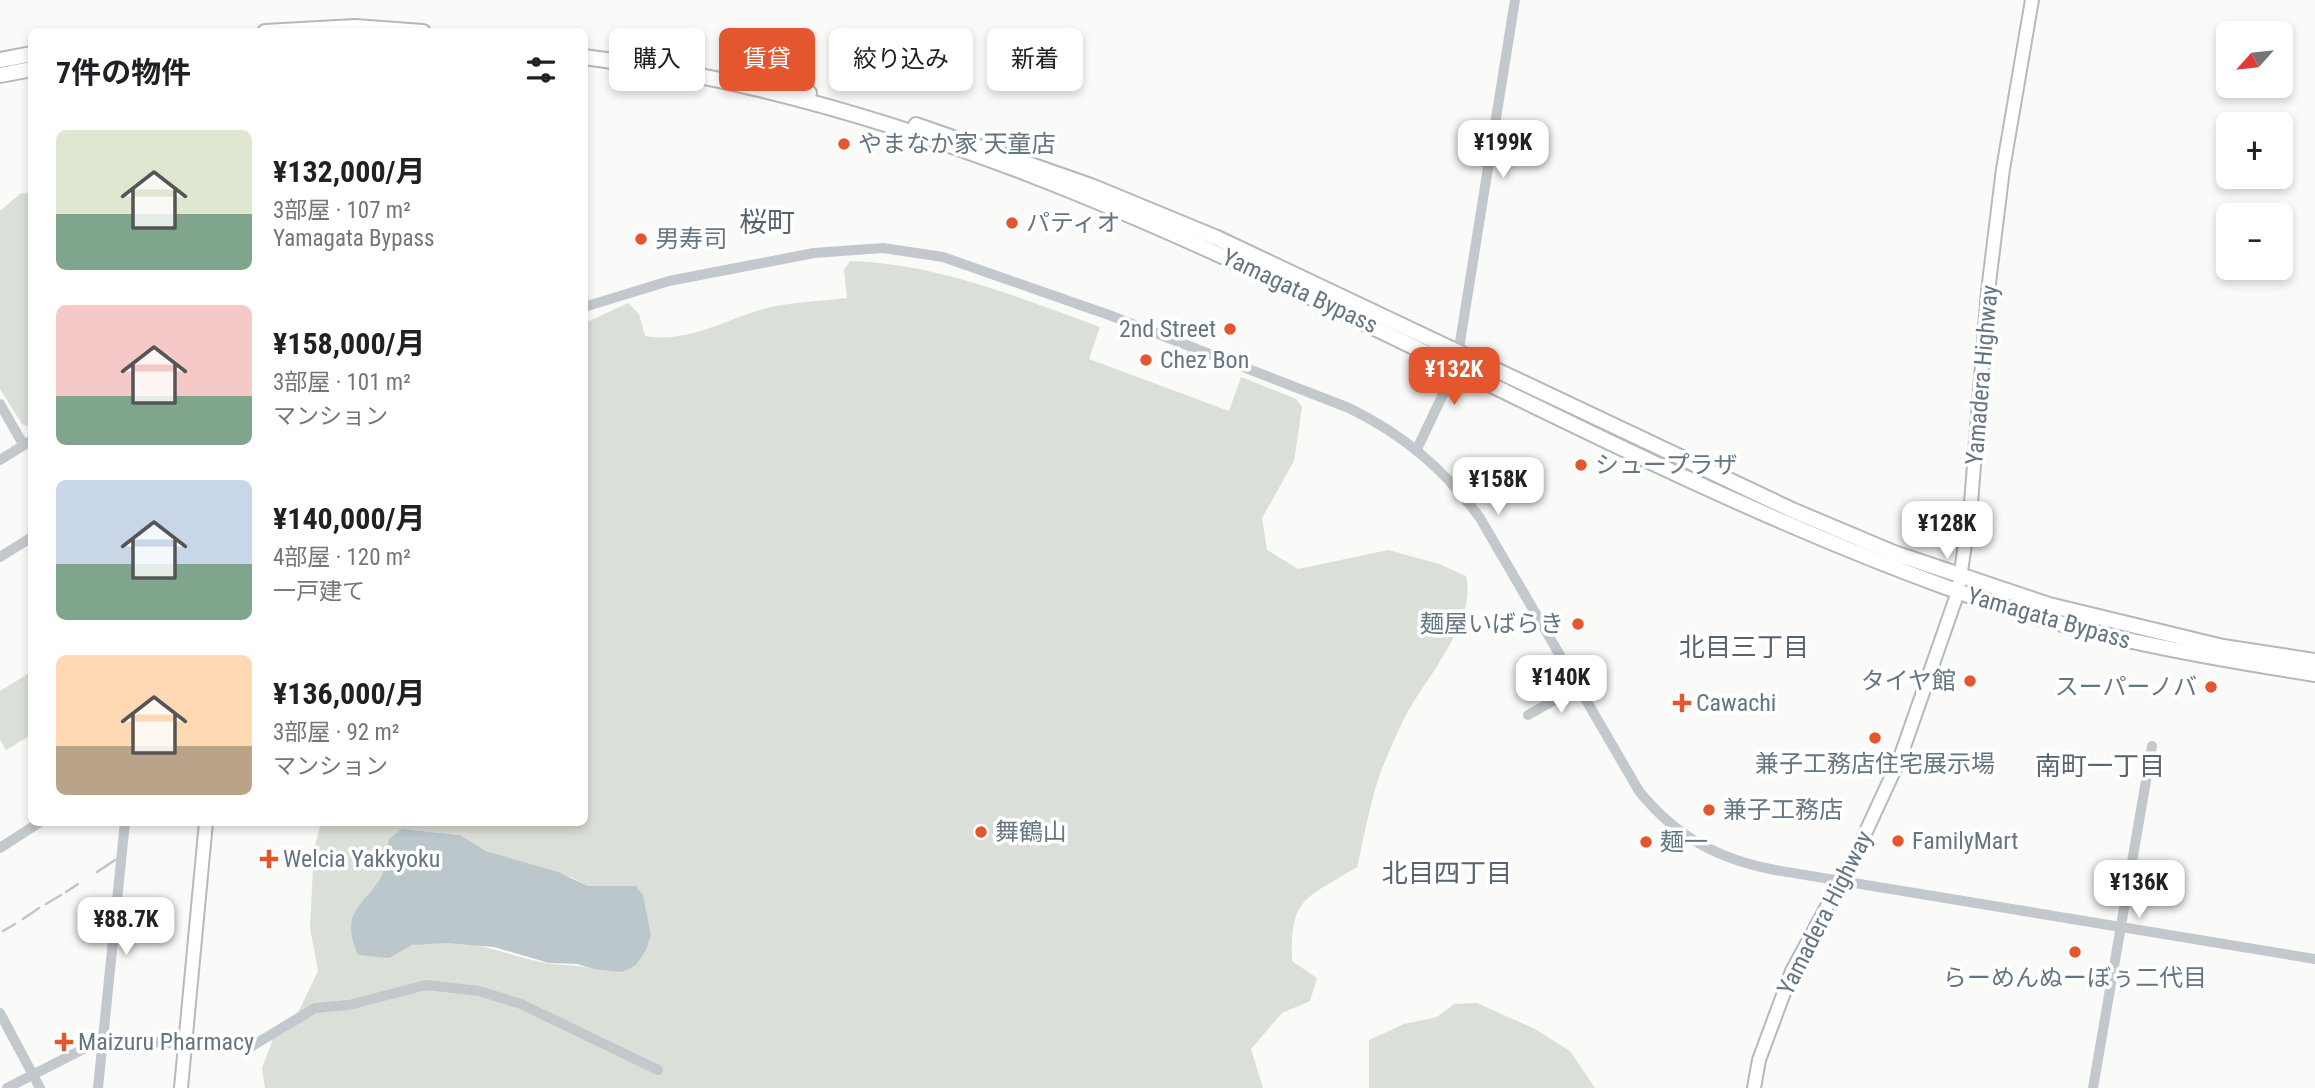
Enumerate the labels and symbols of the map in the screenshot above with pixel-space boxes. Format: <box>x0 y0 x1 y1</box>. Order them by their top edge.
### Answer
north arrow <box>2216 21 2292 98</box>
pin: ¥199K <box>1454 120 1552 180</box>
place label: やまなか家 天童店 <box>858 130 1056 158</box>
marker: やまなか家 天童店 <box>836 136 852 152</box>
district label: 桜町 <box>739 206 795 239</box>
place label: パティオ <box>1026 209 1121 237</box>
marker: パティオ <box>1004 215 1020 231</box>
place label: 男寿司 <box>655 225 727 253</box>
marker: 男寿司 <box>633 231 649 247</box>
street label: Yamagata Bypass <box>1218 243 1382 339</box>
street label: Yamadera Highway <box>1960 284 2004 466</box>
place label: 2nd Street <box>1119 315 1216 343</box>
marker: 2nd Street <box>1222 321 1238 337</box>
place label: Chez Bon <box>1160 346 1249 374</box>
pin: ¥132K <box>1405 348 1503 407</box>
marker: Chez Bon <box>1138 352 1154 368</box>
place label: シュープラザ <box>1595 451 1738 479</box>
marker: シュープラザ <box>1573 457 1589 473</box>
pin: ¥158K <box>1449 458 1547 517</box>
pin: ¥128K <box>1898 502 1996 561</box>
street label: Yamagata Bypass <box>1964 581 2134 655</box>
place label: 麺屋いばらき <box>1420 610 1564 638</box>
marker: 麺屋いばらき <box>1570 616 1586 632</box>
district label: 北目三丁目 <box>1679 632 1809 662</box>
pin: ¥140K <box>1512 656 1610 715</box>
place label: タイヤ館 <box>1861 667 1956 695</box>
marker: タイヤ館 <box>1962 673 1978 689</box>
place label: スーパーノバ <box>2055 673 2197 701</box>
marker: スーパーノバ <box>2203 679 2219 695</box>
place label: Cawachi <box>1696 689 1776 717</box>
marker: Cawachi <box>1674 695 1690 711</box>
marker: 兼子工務店住宅展示場 <box>1867 730 1883 746</box>
place label: 兼子工務店住宅展示場 <box>1755 750 1995 778</box>
district label: 南町一丁目 <box>2035 751 2165 781</box>
place label: 兼子工務店 <box>1723 796 1843 824</box>
marker: 兼子工務店 <box>1701 802 1717 818</box>
place label: 舞鶴山 <box>995 818 1067 846</box>
marker: 舞鶴山 <box>973 824 989 840</box>
street label: Yamadera Highway <box>1772 826 1878 1000</box>
place label: FamilyMart <box>1912 827 2018 855</box>
place label: 麺一 <box>1660 828 1708 856</box>
marker: FamilyMart <box>1890 833 1906 849</box>
marker: 麺一 <box>1638 834 1654 850</box>
place label: Welcia Yakkyoku <box>283 845 440 873</box>
marker: Welcia Yakkyoku <box>261 851 277 867</box>
district label: 北目四丁目 <box>1382 858 1512 888</box>
pin: ¥136K <box>2090 860 2188 920</box>
pin: ¥88.7K <box>69 898 183 957</box>
marker: らーめんぬーぼぅ二代目 <box>2067 944 2083 960</box>
place label: らーめんぬーぼぅ二代目 <box>1943 964 2207 992</box>
place label: Maizuru Pharmacy <box>78 1028 254 1056</box>
marker: Maizuru Pharmacy <box>56 1034 72 1050</box>

